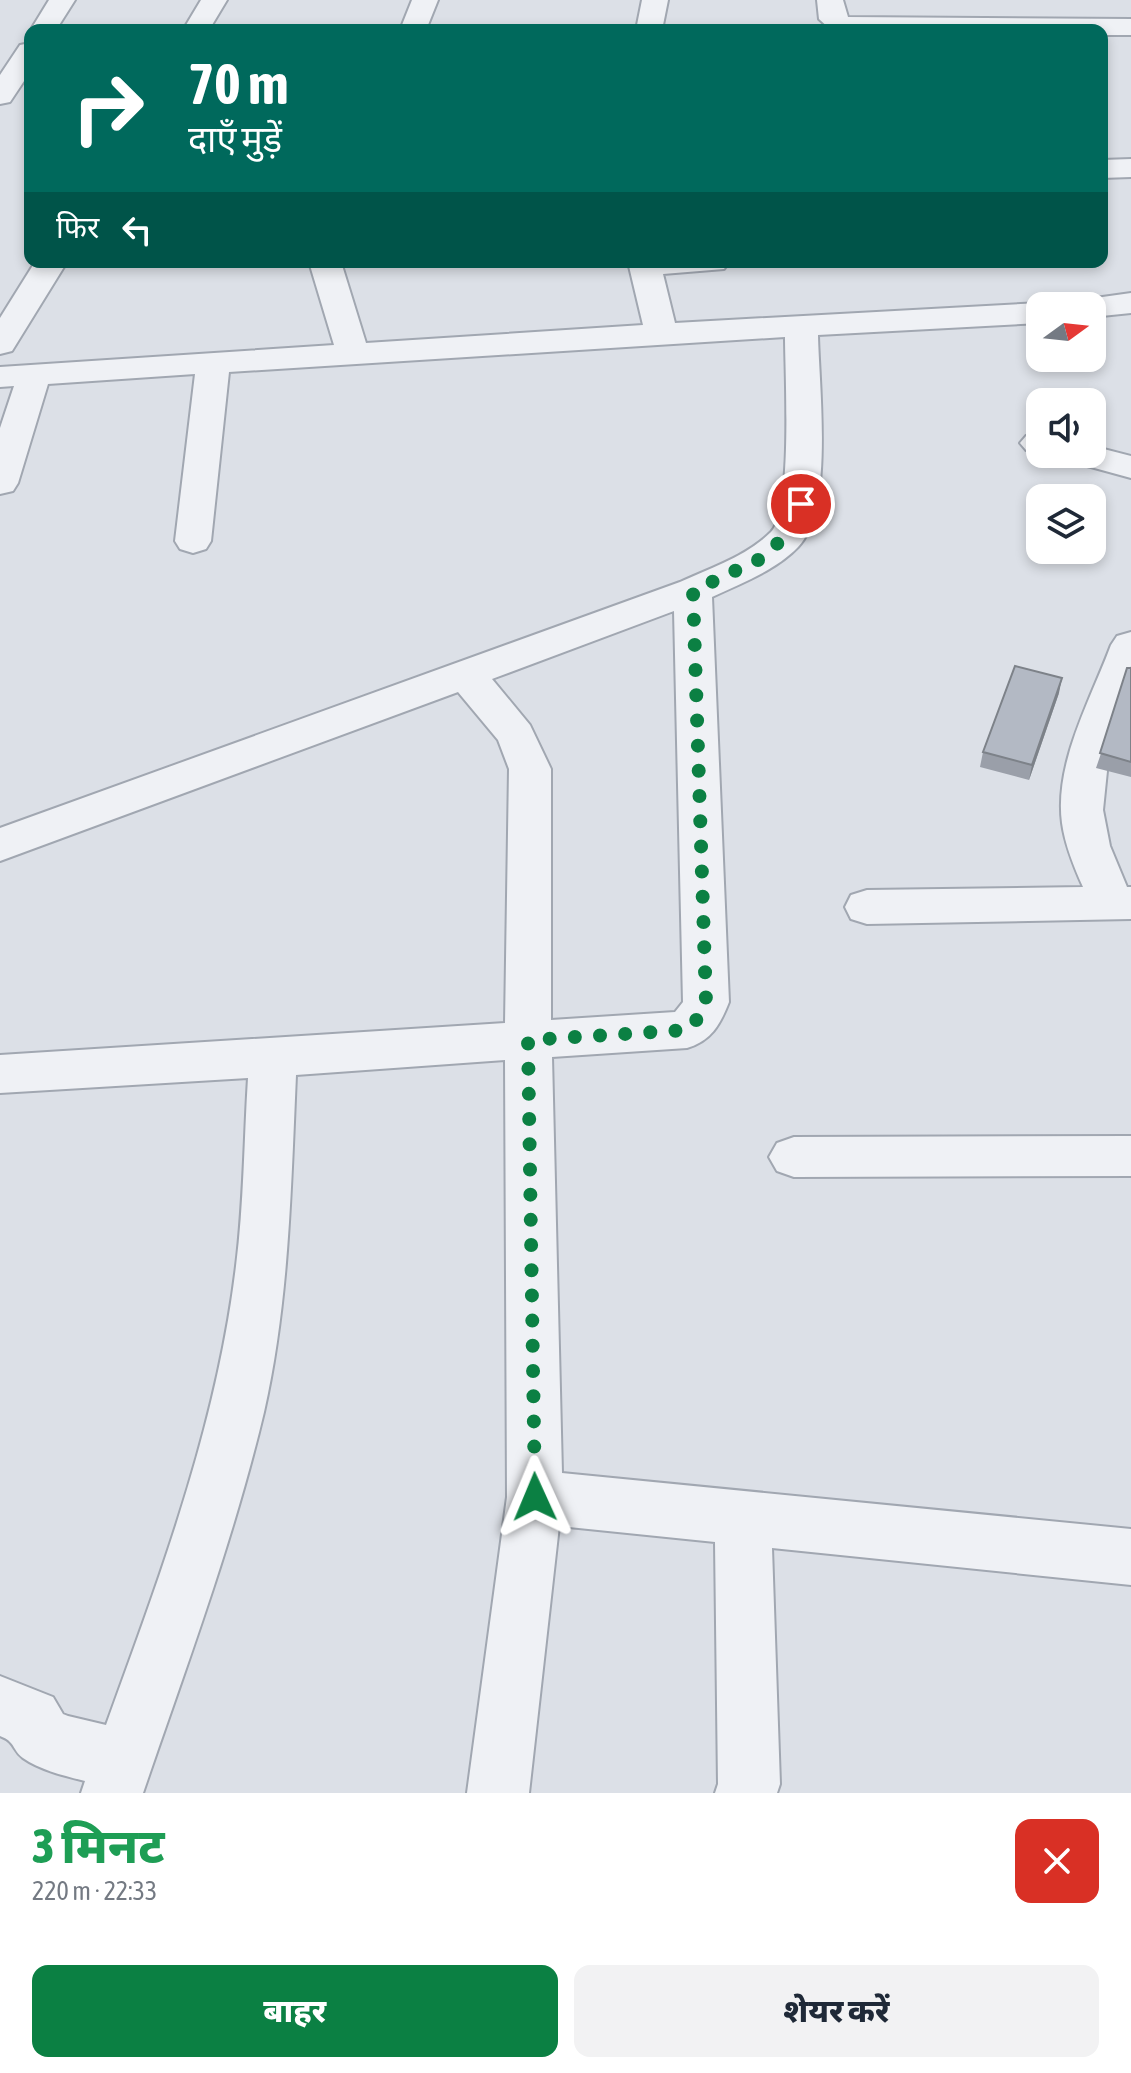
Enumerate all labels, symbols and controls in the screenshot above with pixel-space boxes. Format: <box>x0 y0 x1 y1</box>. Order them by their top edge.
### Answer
text: 70 m <box>188 52 289 116</box>
icon: right <box>56 56 160 160</box>
text: दाएँ मुड़ें <box>188 118 282 160</box>
icon: left <box>115 208 159 252</box>
text: फिर <box>56 210 99 244</box>
north arrow <box>1026 292 1106 372</box>
map controls <box>1026 292 1106 564</box>
button: sound <box>1026 388 1106 468</box>
pin <box>767 470 835 538</box>
icon: arrive <box>779 482 823 526</box>
button: layers <box>1026 484 1106 564</box>
position arrow <box>493 1455 577 1539</box>
text: 3 मिनट <box>32 1818 164 1873</box>
button: close <box>1015 1819 1099 1903</box>
text: 220 m · 22:33 <box>32 1876 157 1906</box>
button: बाहर <box>32 1965 558 2057</box>
button: शेयर करें <box>574 1965 1099 2057</box>

